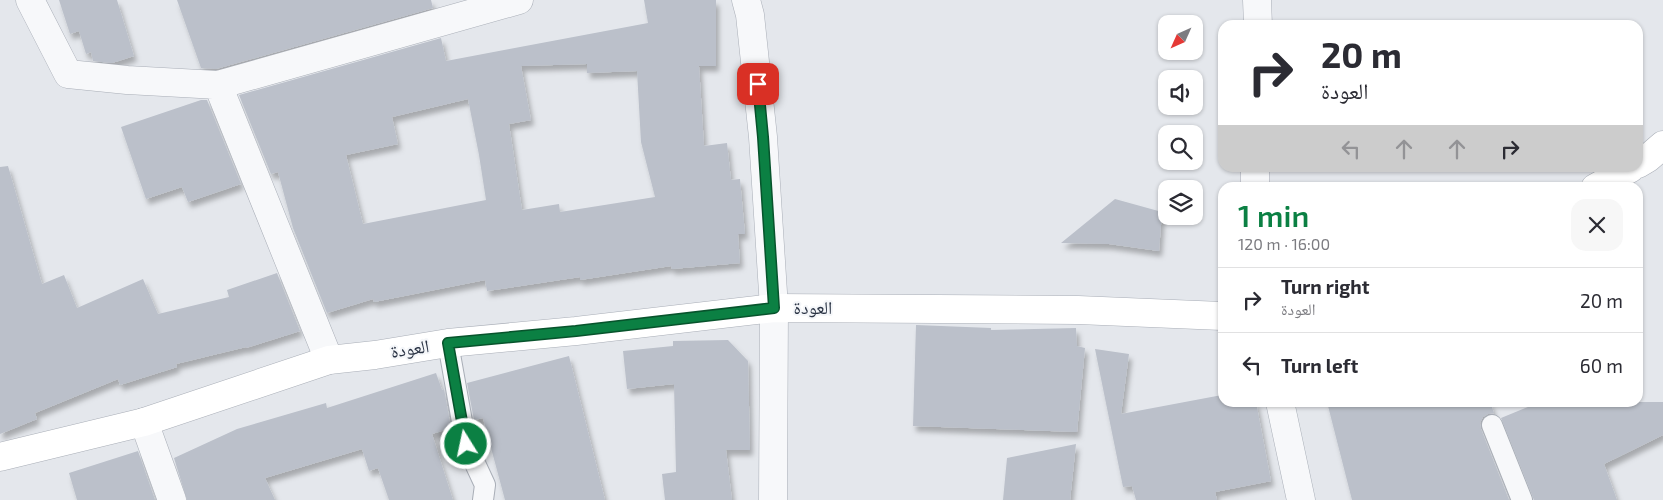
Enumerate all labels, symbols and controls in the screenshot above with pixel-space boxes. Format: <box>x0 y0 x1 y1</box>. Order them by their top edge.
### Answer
north arrow <box>1158 15 1202 60</box>
map controls <box>1158 15 1203 225</box>
text: 20 m <box>1321 33 1402 75</box>
icon: right <box>1238 40 1303 105</box>
pin <box>737 63 779 105</box>
icon: arrive <box>744 70 772 98</box>
button: sound <box>1158 70 1203 115</box>
text: العودة <box>1321 77 1368 103</box>
button: search <box>1158 125 1203 170</box>
icon: left <box>1337 135 1365 163</box>
icon: ahead <box>1390 135 1418 163</box>
icon: ahead <box>1443 135 1471 163</box>
icon: right <box>1496 135 1524 163</box>
button: layers <box>1158 180 1203 225</box>
text: 1 min <box>1238 197 1309 233</box>
button: close <box>1571 199 1623 251</box>
text: 120 m · 16:00 <box>1238 234 1330 253</box>
text: Turn right <box>1281 275 1369 298</box>
icon: right <box>1238 286 1266 314</box>
text: 20 m <box>1580 289 1623 312</box>
street label: العودة <box>794 296 832 318</box>
text: العودة <box>1281 299 1315 318</box>
street label: العودة <box>389 334 431 362</box>
icon: left <box>1238 351 1266 379</box>
text: Turn left <box>1281 354 1358 377</box>
text: 60 m <box>1580 354 1623 377</box>
position arrow <box>439 417 491 469</box>

